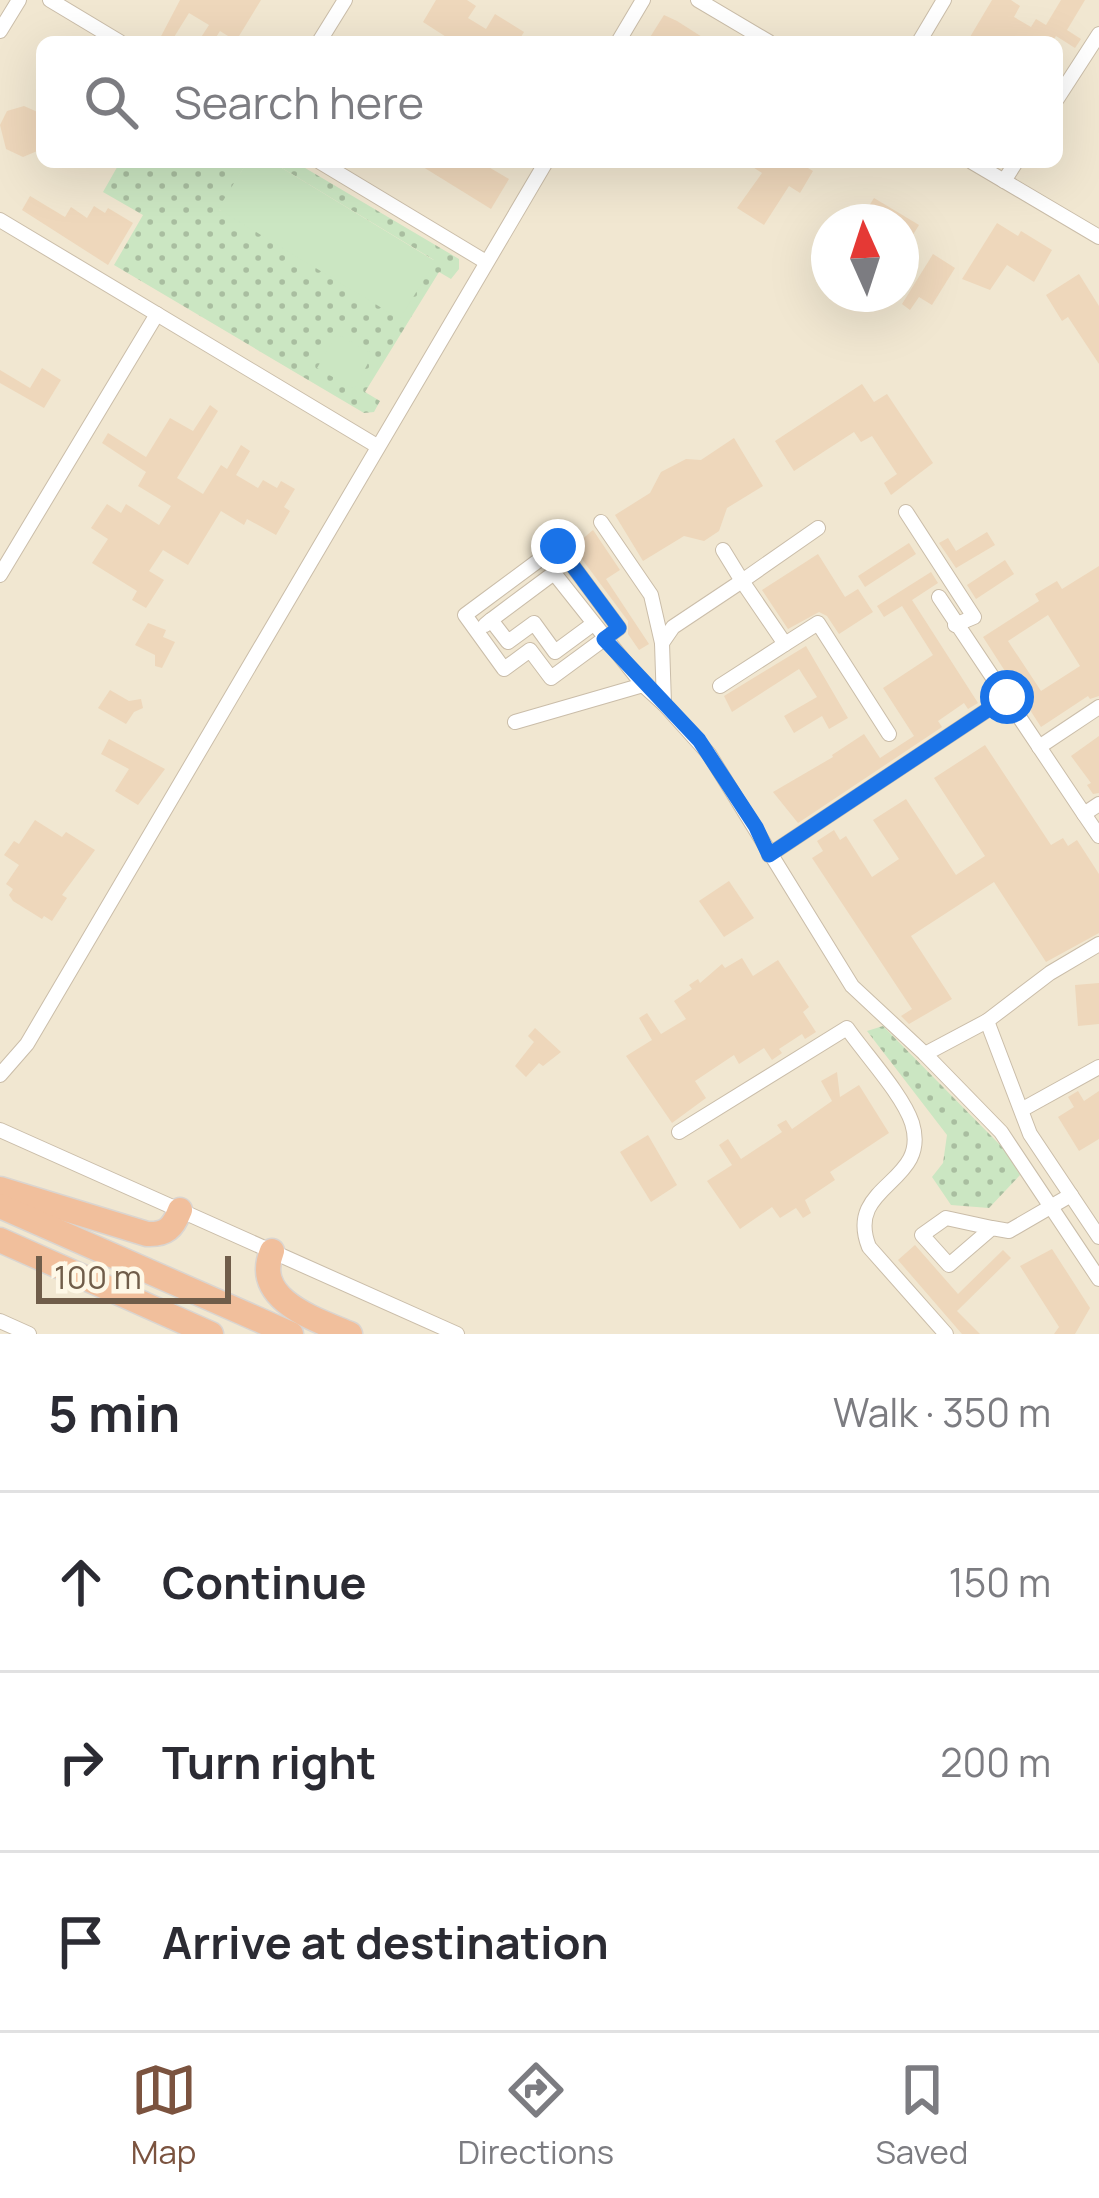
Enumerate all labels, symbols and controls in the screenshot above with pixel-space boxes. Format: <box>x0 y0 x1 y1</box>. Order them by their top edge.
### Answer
search box <box>36 36 1063 168</box>
icon: search <box>78 69 144 135</box>
text: Search here <box>174 71 424 133</box>
north arrow <box>811 204 919 312</box>
route end <box>531 519 585 573</box>
route start <box>980 670 1034 724</box>
scale bar <box>36 1250 231 1303</box>
text: 100 m <box>54 1254 142 1299</box>
text: 5 min <box>48 1378 180 1447</box>
text: Walk · 350 m <box>833 1385 1051 1439</box>
icon: ahead <box>48 1549 114 1615</box>
text: Continue <box>162 1551 367 1613</box>
text: 150 m <box>949 1555 1051 1609</box>
icon: right <box>48 1729 114 1795</box>
text: Turn right <box>162 1731 376 1793</box>
text: 200 m <box>940 1735 1051 1789</box>
icon: arrive <box>48 1909 114 1975</box>
text: Arrive at destination <box>162 1911 609 1973</box>
tab: Map <box>131 2057 197 2174</box>
tab: Directions <box>458 2057 614 2174</box>
tab: Saved <box>875 2057 968 2174</box>

